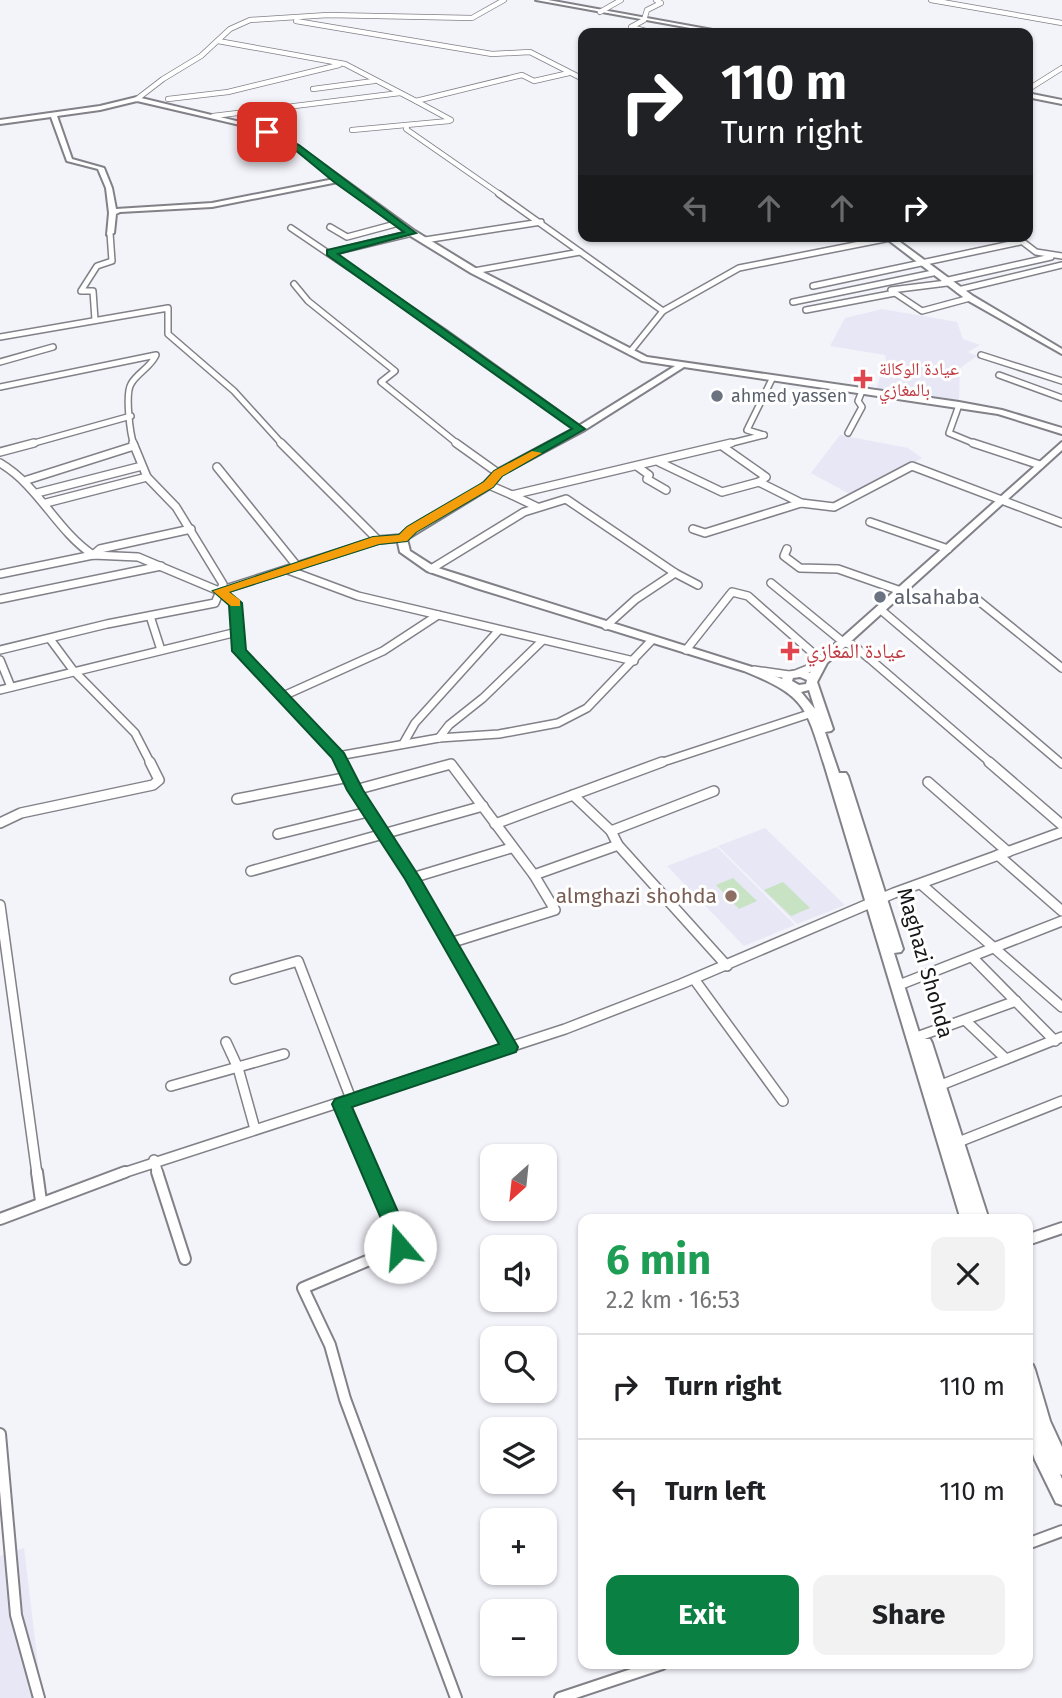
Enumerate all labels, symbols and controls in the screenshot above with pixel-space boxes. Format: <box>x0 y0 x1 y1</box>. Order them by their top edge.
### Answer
text: 110 m <box>721 53 847 112</box>
icon: right <box>606 56 697 147</box>
pin <box>237 102 297 162</box>
icon: arrive <box>248 113 286 151</box>
text: Turn right <box>721 113 863 151</box>
icon: left <box>677 189 715 227</box>
icon: ahead <box>750 189 788 227</box>
icon: ahead <box>823 189 861 227</box>
icon: right <box>896 189 934 227</box>
place label: عيادة الوكالة بالمغازي <box>879 358 959 405</box>
marker: عيادة الوكالة بالمغازي <box>853 369 873 389</box>
place label: ahmed yassen <box>731 385 847 407</box>
marker: ahmed yassen <box>709 388 725 404</box>
place label: alsahaba <box>894 584 980 610</box>
marker: alsahaba <box>872 589 888 605</box>
place label: عيادة المغازي <box>806 638 906 667</box>
marker: عيادة المغازي <box>780 641 800 661</box>
place label: almghazi shohda <box>556 883 717 909</box>
street label: Maghazi Shohda <box>891 885 959 1041</box>
marker: almghazi shohda <box>723 888 739 904</box>
north arrow <box>480 1144 556 1222</box>
map controls <box>480 1144 557 1676</box>
position arrow <box>363 1210 437 1284</box>
button: sound <box>480 1235 557 1312</box>
text: 6 min <box>606 1235 711 1285</box>
button: close <box>931 1237 1005 1311</box>
text: 2.2 km · 16:53 <box>606 1286 740 1314</box>
button: search <box>480 1326 557 1403</box>
icon: right <box>606 1368 644 1406</box>
text: Turn right <box>665 1371 782 1402</box>
text: 110 m <box>939 1371 1005 1402</box>
button: layers <box>480 1417 557 1494</box>
icon: left <box>606 1473 644 1511</box>
text: Turn left <box>665 1476 766 1507</box>
text: 110 m <box>939 1476 1005 1507</box>
button: + <box>480 1508 557 1585</box>
button: Exit <box>606 1575 799 1655</box>
button: Share <box>813 1575 1005 1655</box>
button: − <box>480 1599 557 1676</box>

